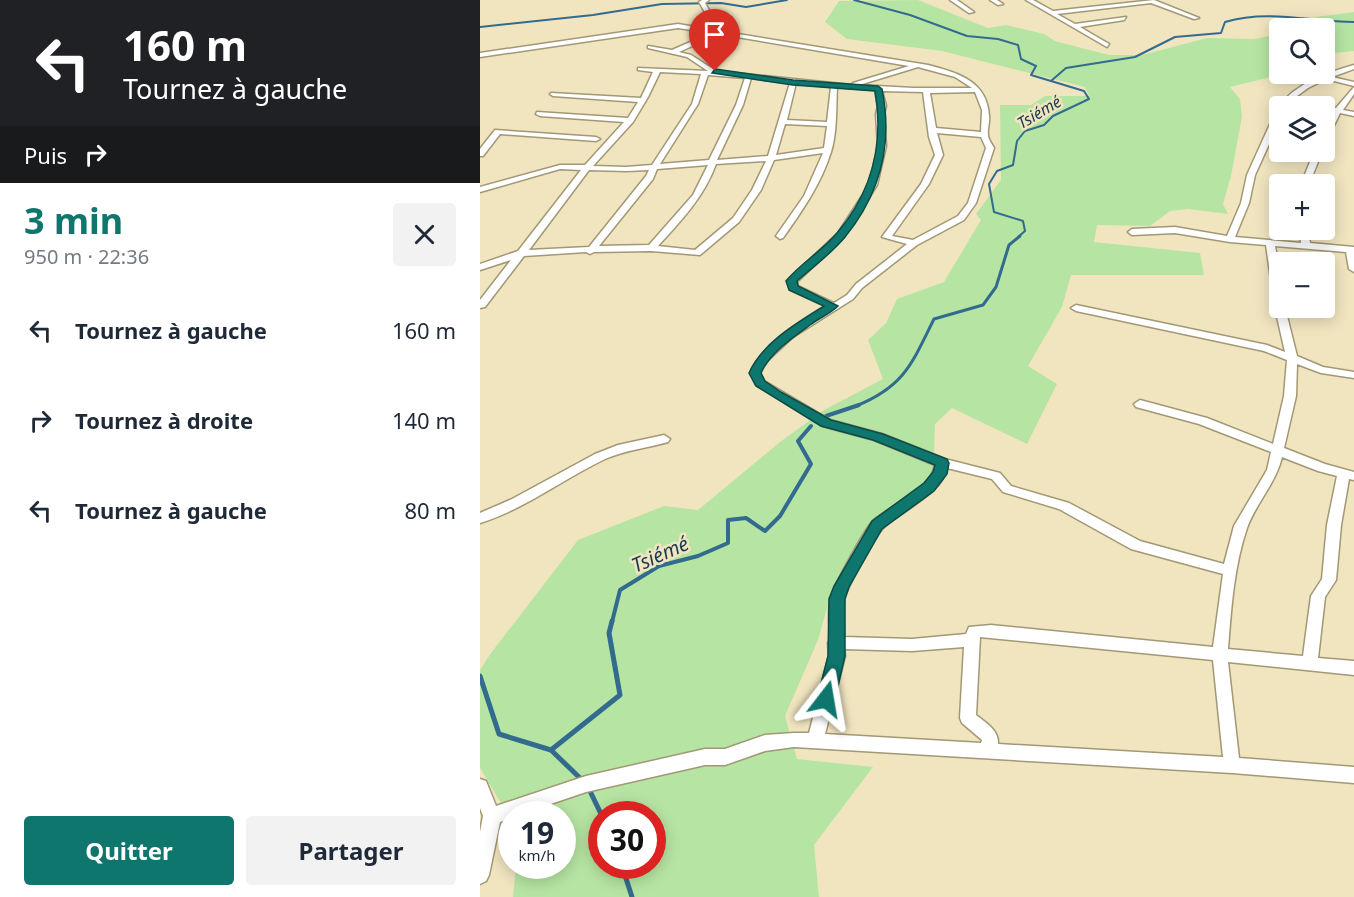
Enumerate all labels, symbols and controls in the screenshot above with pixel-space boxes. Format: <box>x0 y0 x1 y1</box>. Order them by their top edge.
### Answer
pin <box>689 9 740 71</box>
text: 160 m <box>123 16 247 73</box>
icon: arrive <box>698 18 731 51</box>
map controls <box>1269 18 1335 318</box>
button: search <box>1269 18 1335 84</box>
icon: left <box>24 24 102 102</box>
text: Tournez à gauche <box>123 70 347 107</box>
water label: Tsiémé <box>1013 90 1065 134</box>
button: layers <box>1269 96 1335 162</box>
icon: right <box>79 138 112 171</box>
text: Puis <box>24 140 67 170</box>
button: + <box>1269 174 1335 240</box>
text: 3 min <box>24 196 123 245</box>
button: close <box>393 203 456 266</box>
text: 950 m · 22:36 <box>24 243 149 270</box>
button: − <box>1269 252 1335 318</box>
icon: left <box>24 314 57 347</box>
text: Tournez à gauche <box>75 315 267 345</box>
text: 160 m <box>392 315 456 345</box>
icon: right <box>24 404 57 437</box>
text: Tournez à droite <box>75 405 253 435</box>
text: 140 m <box>392 405 456 435</box>
icon: left <box>24 494 57 527</box>
text: Tournez à gauche <box>75 495 267 525</box>
text: 80 m <box>405 495 456 525</box>
water label: Tsiémé <box>627 529 693 579</box>
position arrow <box>794 667 858 731</box>
speed limit sign: 30 <box>588 801 666 879</box>
text: 19 <box>520 812 554 853</box>
button: Quitter <box>24 816 234 885</box>
button: Partager <box>246 816 456 885</box>
text: km/h <box>519 845 555 865</box>

